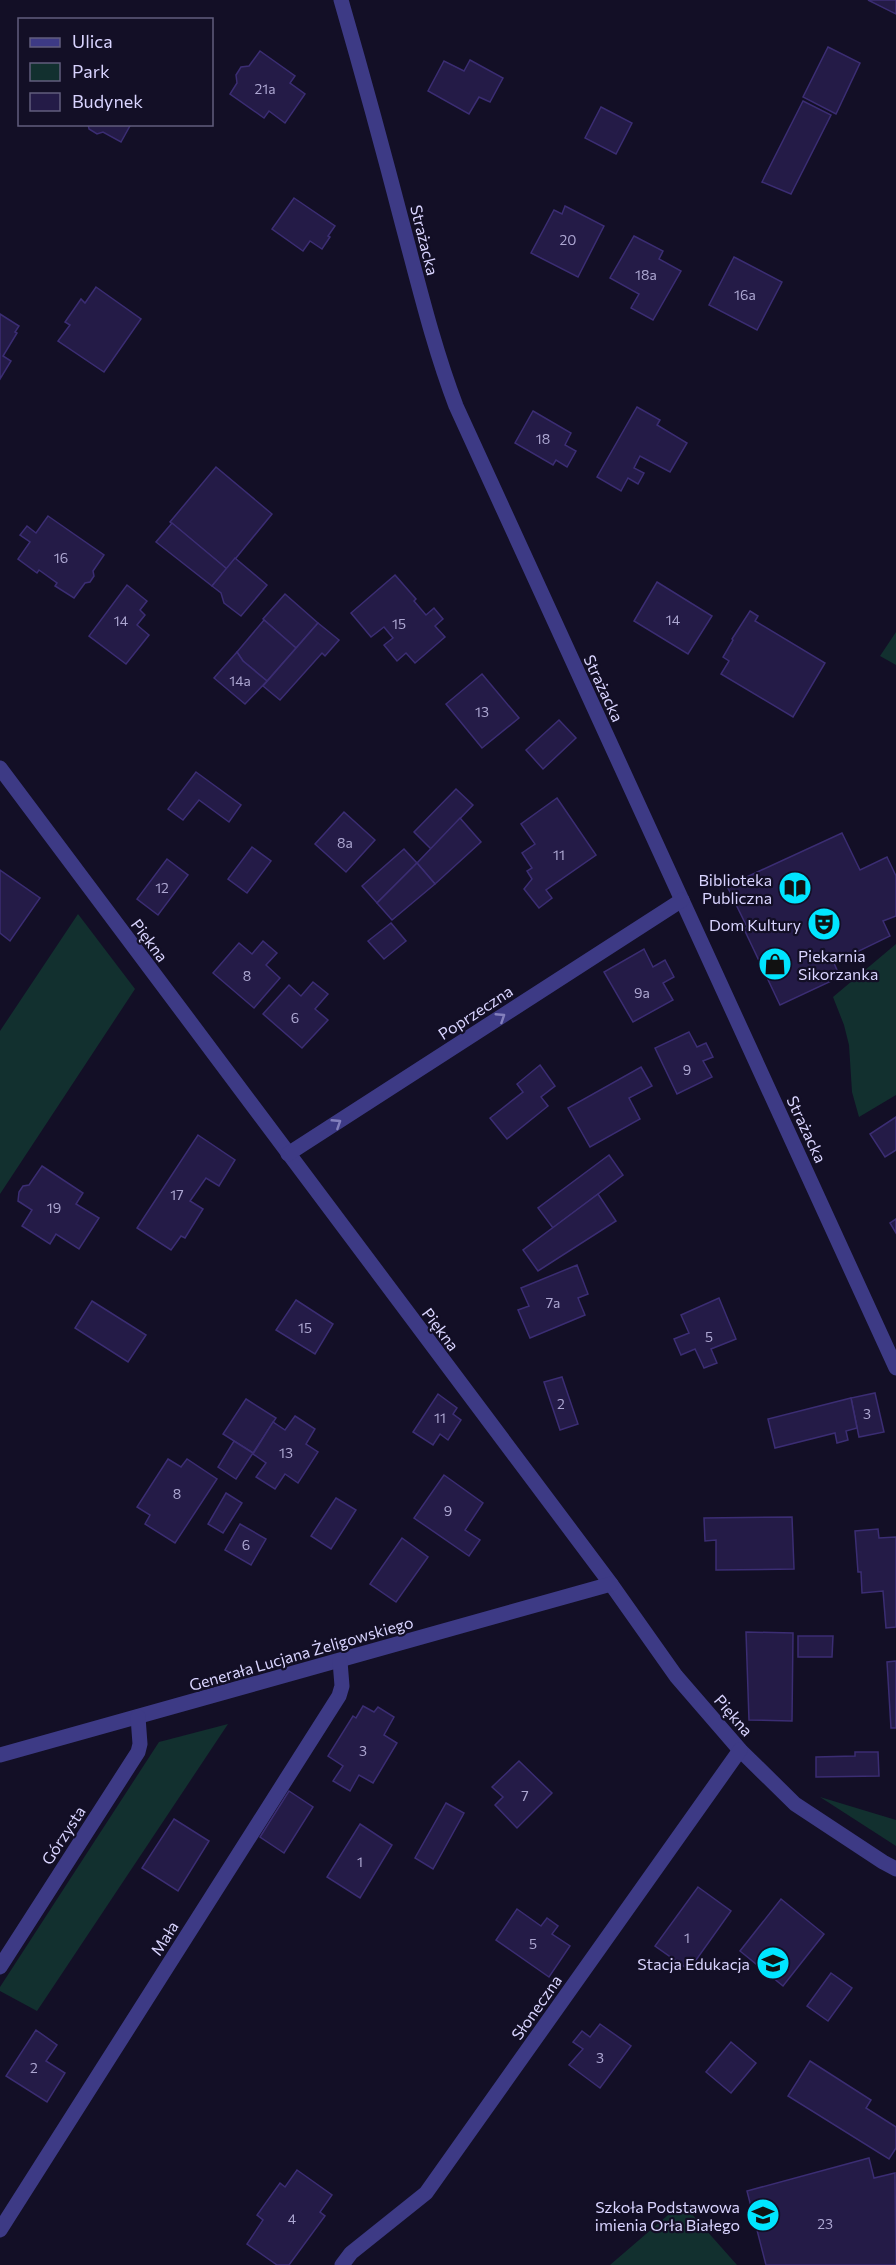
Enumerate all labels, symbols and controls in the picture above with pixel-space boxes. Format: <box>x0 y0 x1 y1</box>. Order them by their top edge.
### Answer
legend <box>18 18 213 126</box>
text: Ulica <box>72 30 113 52</box>
text: Park <box>72 60 110 82</box>
house number: 21a <box>254 80 276 97</box>
text: Budynek <box>72 90 143 112</box>
street label: Strażacka <box>407 203 443 277</box>
house number: 20 <box>560 231 576 248</box>
house number: 18a <box>635 266 657 283</box>
house number: 16a <box>734 286 756 303</box>
house number: 18 <box>536 430 550 447</box>
house number: 16 <box>54 549 68 566</box>
house number: 14 <box>666 611 681 628</box>
house number: 14 <box>114 612 129 629</box>
house number: 15 <box>392 615 406 632</box>
street label: Strażacka <box>580 652 628 724</box>
house number: 14a <box>229 672 251 689</box>
house number: 13 <box>475 703 489 720</box>
house number: 8a <box>337 834 353 851</box>
house number: 11 <box>553 846 565 863</box>
place label: Biblioteka Publiczna <box>699 870 772 907</box>
library icon: Biblioteka Publiczna <box>777 870 813 906</box>
house number: 12 <box>155 879 169 896</box>
theatre icon: Dom Kultury <box>806 906 842 942</box>
street label: Piękna <box>128 915 172 965</box>
place label: Dom Kultury <box>709 915 801 934</box>
shop icon: Piekarnia Sikorzanka <box>757 946 793 982</box>
place label: Piekarnia Sikorzanka <box>798 946 878 983</box>
house number: 8 <box>243 967 251 984</box>
street label: Poprzeczna <box>434 981 516 1043</box>
house number: 9a <box>634 984 650 1001</box>
house number: 6 <box>291 1009 299 1026</box>
one-way arrow <box>494 1013 505 1024</box>
house number: 9 <box>683 1061 691 1078</box>
street label: Strażacka <box>783 1093 831 1165</box>
one-way arrow <box>331 1118 341 1130</box>
house number: 17 <box>170 1186 184 1203</box>
house number: 19 <box>47 1199 61 1216</box>
house number: 7a <box>546 1294 560 1311</box>
street label: Piękna <box>419 1304 463 1354</box>
house number: 15 <box>298 1319 312 1336</box>
house number: 5 <box>705 1328 713 1345</box>
house number: 2 <box>557 1395 565 1412</box>
house number: 3 <box>863 1405 871 1422</box>
house number: 11 <box>434 1409 446 1426</box>
house number: 13 <box>279 1444 293 1461</box>
house number: 8 <box>173 1485 181 1502</box>
house number: 9 <box>444 1502 452 1519</box>
house number: 6 <box>242 1536 250 1553</box>
street label: Generała Lucjana Żeligowskiego <box>187 1612 415 1694</box>
street label: Piękna <box>711 1690 757 1740</box>
house number: 3 <box>359 1742 367 1759</box>
house number: 7 <box>521 1787 529 1804</box>
street label: Górzysta <box>37 1802 89 1868</box>
house number: 1 <box>357 1853 363 1870</box>
street label: Mała <box>146 1917 182 1959</box>
house number: 1 <box>684 1929 690 1946</box>
house number: 5 <box>529 1935 537 1952</box>
school or university icon: Stacja Edukacja <box>755 1945 791 1981</box>
place label: Stacja Edukacja <box>637 1954 750 1973</box>
street label: Słoneczna <box>507 1971 565 2043</box>
house number: 3 <box>596 2049 604 2066</box>
house number: 2 <box>30 2059 38 2076</box>
place label: Szkoła Podstawowa imienia Orła Białego <box>595 2197 740 2234</box>
school or university icon: Szkoła Podstawowa imienia Orła Białego <box>745 2197 781 2233</box>
house number: 4 <box>288 2210 297 2227</box>
house number: 23 <box>817 2215 833 2232</box>

